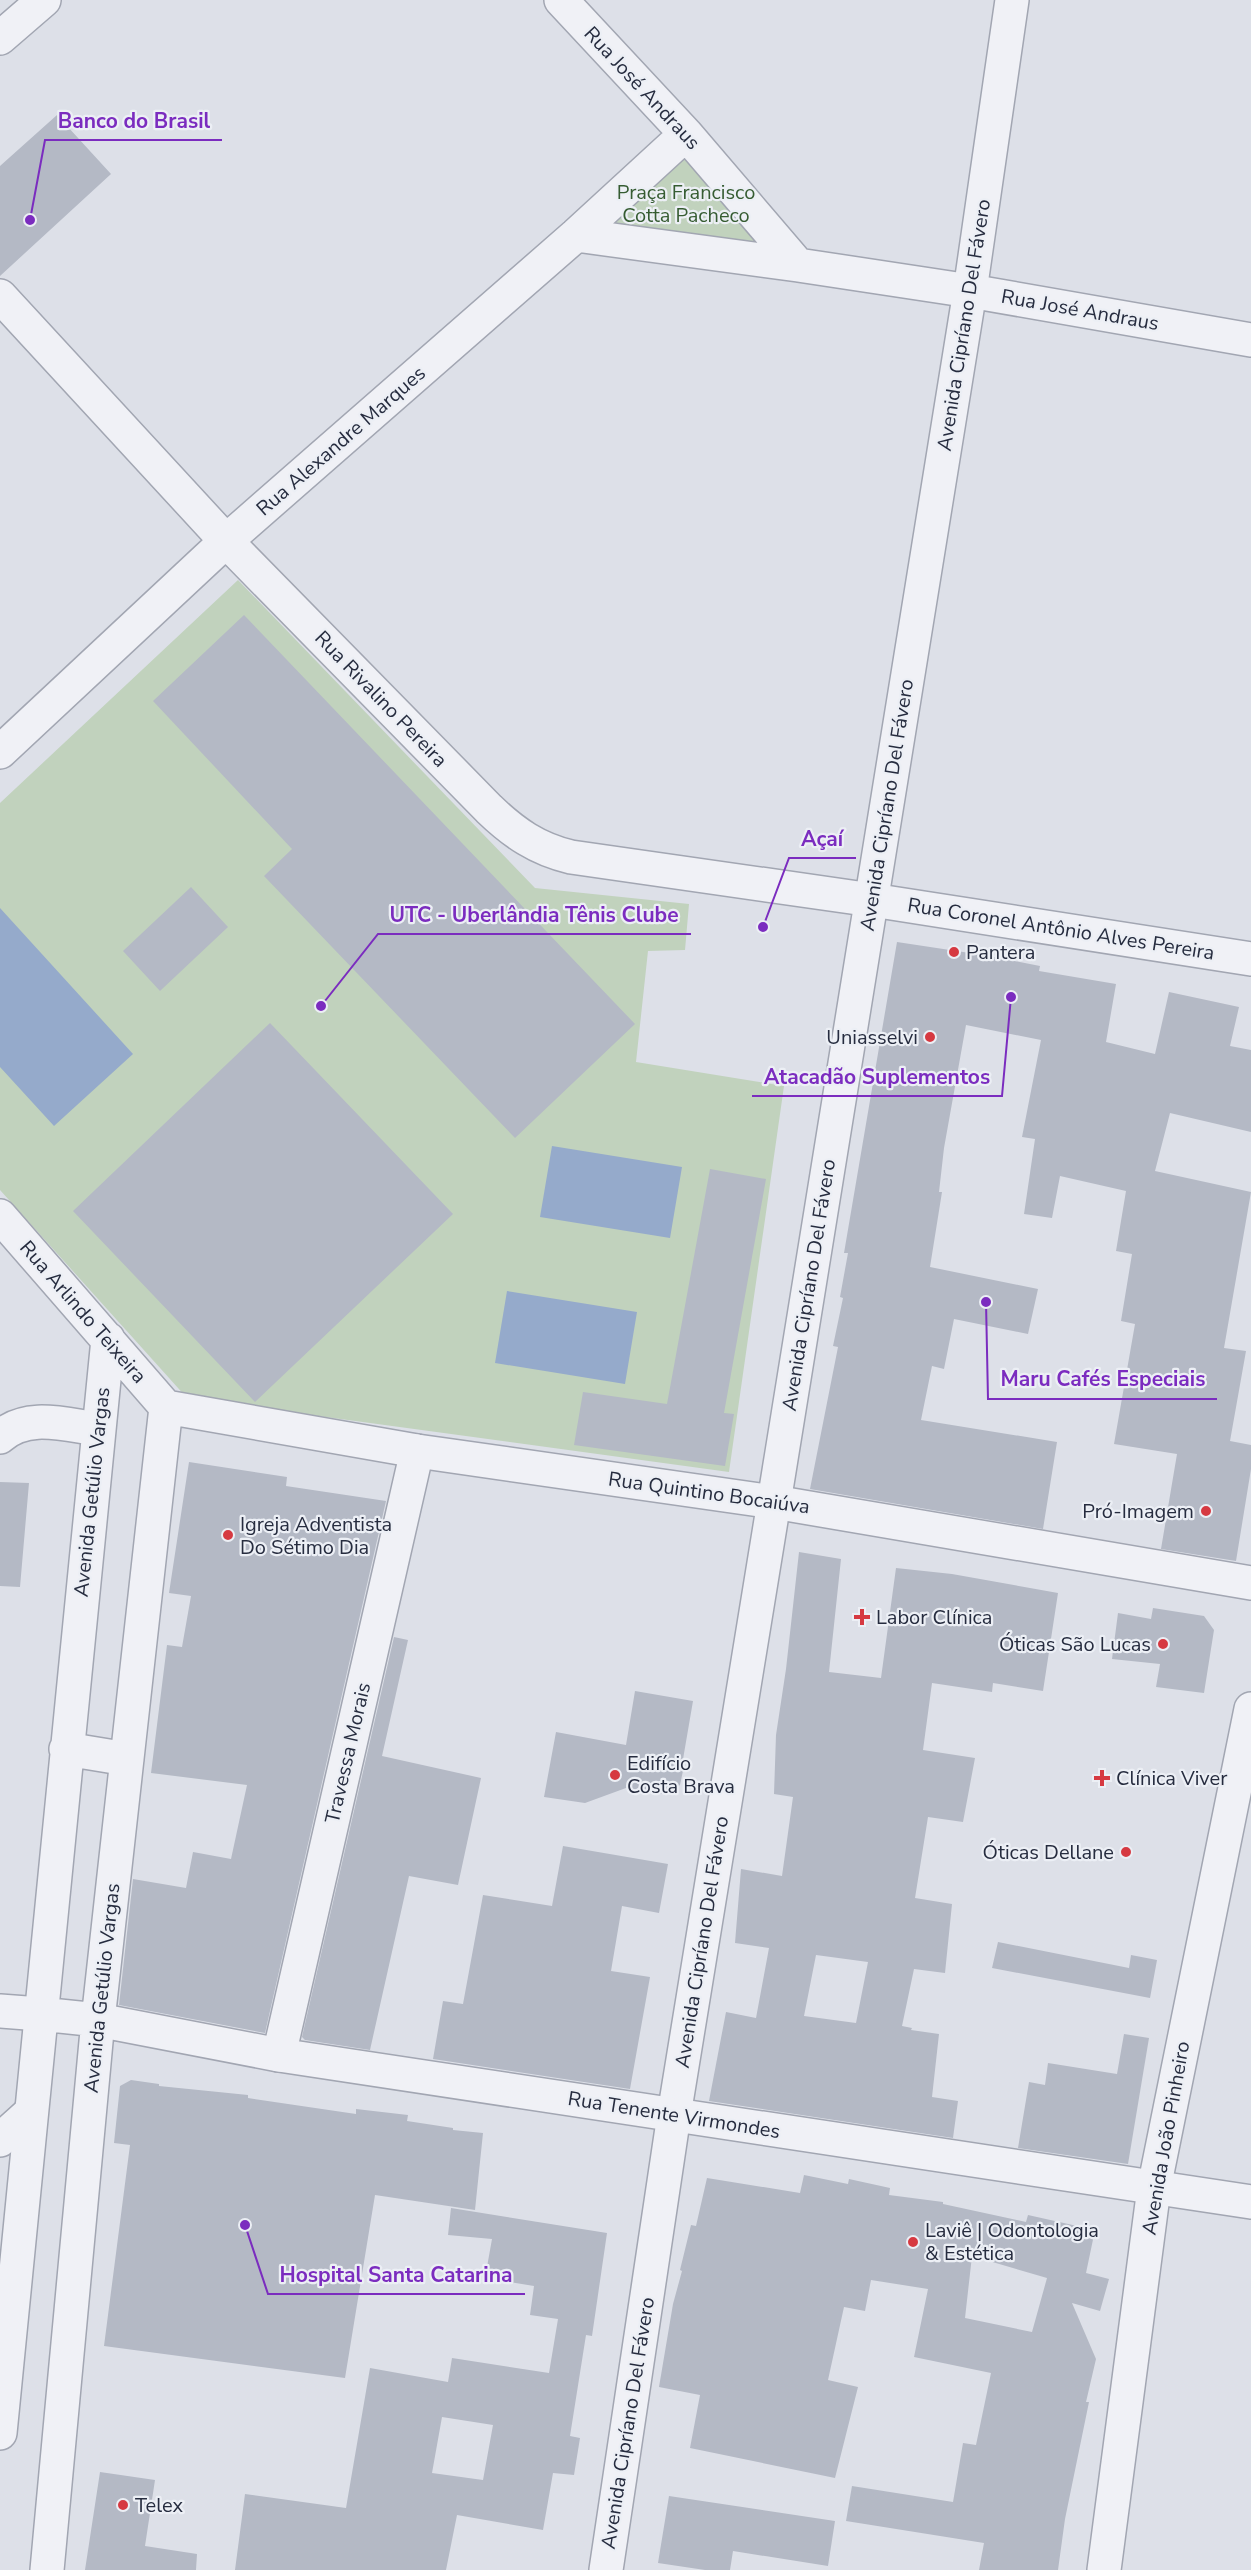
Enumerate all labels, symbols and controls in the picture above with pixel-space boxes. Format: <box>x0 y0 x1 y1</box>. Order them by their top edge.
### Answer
street label: Rua José Andraus <box>578 20 706 156</box>
callout: Banco do Brasil <box>45 101 222 140</box>
text: Banco do Brasil <box>58 107 211 135</box>
park label: Praça Francisco Cotta Pacheco <box>617 179 755 229</box>
street label: Avenida Cipríano Del Fávero <box>931 197 997 453</box>
street label: Rua José Andraus <box>999 283 1161 337</box>
street label: Rua Alexandre Marques <box>251 360 431 522</box>
street label: Rua Rivalino Pereira <box>309 625 453 773</box>
street label: Avenida Cipríano Del Fávero <box>854 677 920 933</box>
callout: Açaí <box>789 819 856 858</box>
text: Açaí <box>801 825 845 853</box>
street label: Rua Coronel Antônio Alves Pereira <box>906 891 1216 967</box>
callout: UTC - Uberlândia Tênis Clube <box>378 895 691 934</box>
text: UTC - Uberlândia Tênis Clube <box>389 901 679 929</box>
place label: Pantera <box>966 939 1035 966</box>
marker: Pantera <box>947 945 961 959</box>
place label: Uniasselvi <box>826 1024 918 1051</box>
marker: Uniasselvi <box>923 1030 937 1044</box>
callout: Atacadão Suplementos <box>752 1057 1002 1096</box>
text: Atacadão Suplementos <box>764 1063 990 1091</box>
street label: Avenida Cipríano Del Fávero <box>776 1157 842 1413</box>
street label: Rua Arlindo Teixeira <box>13 1235 153 1389</box>
callout: Maru Cafés Especiais <box>988 1360 1217 1399</box>
text: Maru Cafés Especiais <box>1001 1365 1205 1393</box>
street label: Avenida Getúlio Vargas <box>68 1386 116 1598</box>
street label: Rua Quintino Bocaiúva <box>607 1465 811 1521</box>
place label: Pró-Imagem <box>1082 1498 1194 1525</box>
marker: Pró-Imagem <box>1199 1504 1213 1518</box>
place label: Igreja Adventista Do Sétimo Dia <box>240 1511 392 1561</box>
marker: Igreja Adventista Do Sétimo Dia <box>221 1528 235 1542</box>
place label: Labor Clínica <box>876 1604 992 1631</box>
marker: Labor Clínica <box>853 1608 871 1626</box>
place label: Óticas São Lucas <box>999 1631 1151 1658</box>
marker: Óticas São Lucas <box>1156 1637 1170 1651</box>
street label: Travessa Morais <box>319 1680 377 1826</box>
place label: Edifício Costa Brava <box>627 1750 735 1800</box>
place label: Clínica Viver <box>1116 1765 1227 1792</box>
marker: Edifício Costa Brava <box>608 1768 622 1782</box>
marker: Clínica Viver <box>1093 1769 1111 1787</box>
street label: Avenida Cipríano Del Fávero <box>669 1814 735 2070</box>
place label: Óticas Dellane <box>983 1839 1114 1866</box>
marker: Óticas Dellane <box>1119 1845 1133 1859</box>
street label: Avenida Getúlio Vargas <box>78 1882 126 2094</box>
street label: Avenida João Pinheiro <box>1136 2039 1196 2237</box>
street label: Rua Tenente Virmondes <box>566 2085 782 2145</box>
place label: Laviê | Odontologia & Estética <box>925 2217 1099 2267</box>
marker: Laviê | Odontologia & Estética <box>906 2235 920 2249</box>
callout: Hospital Santa Catarina <box>268 2255 525 2294</box>
text: Hospital Santa Catarina <box>280 2261 512 2289</box>
street label: Avenida Cipríano Del Fávero <box>595 2295 661 2551</box>
place label: Telex <box>135 2492 184 2519</box>
marker: Telex <box>116 2498 130 2512</box>

